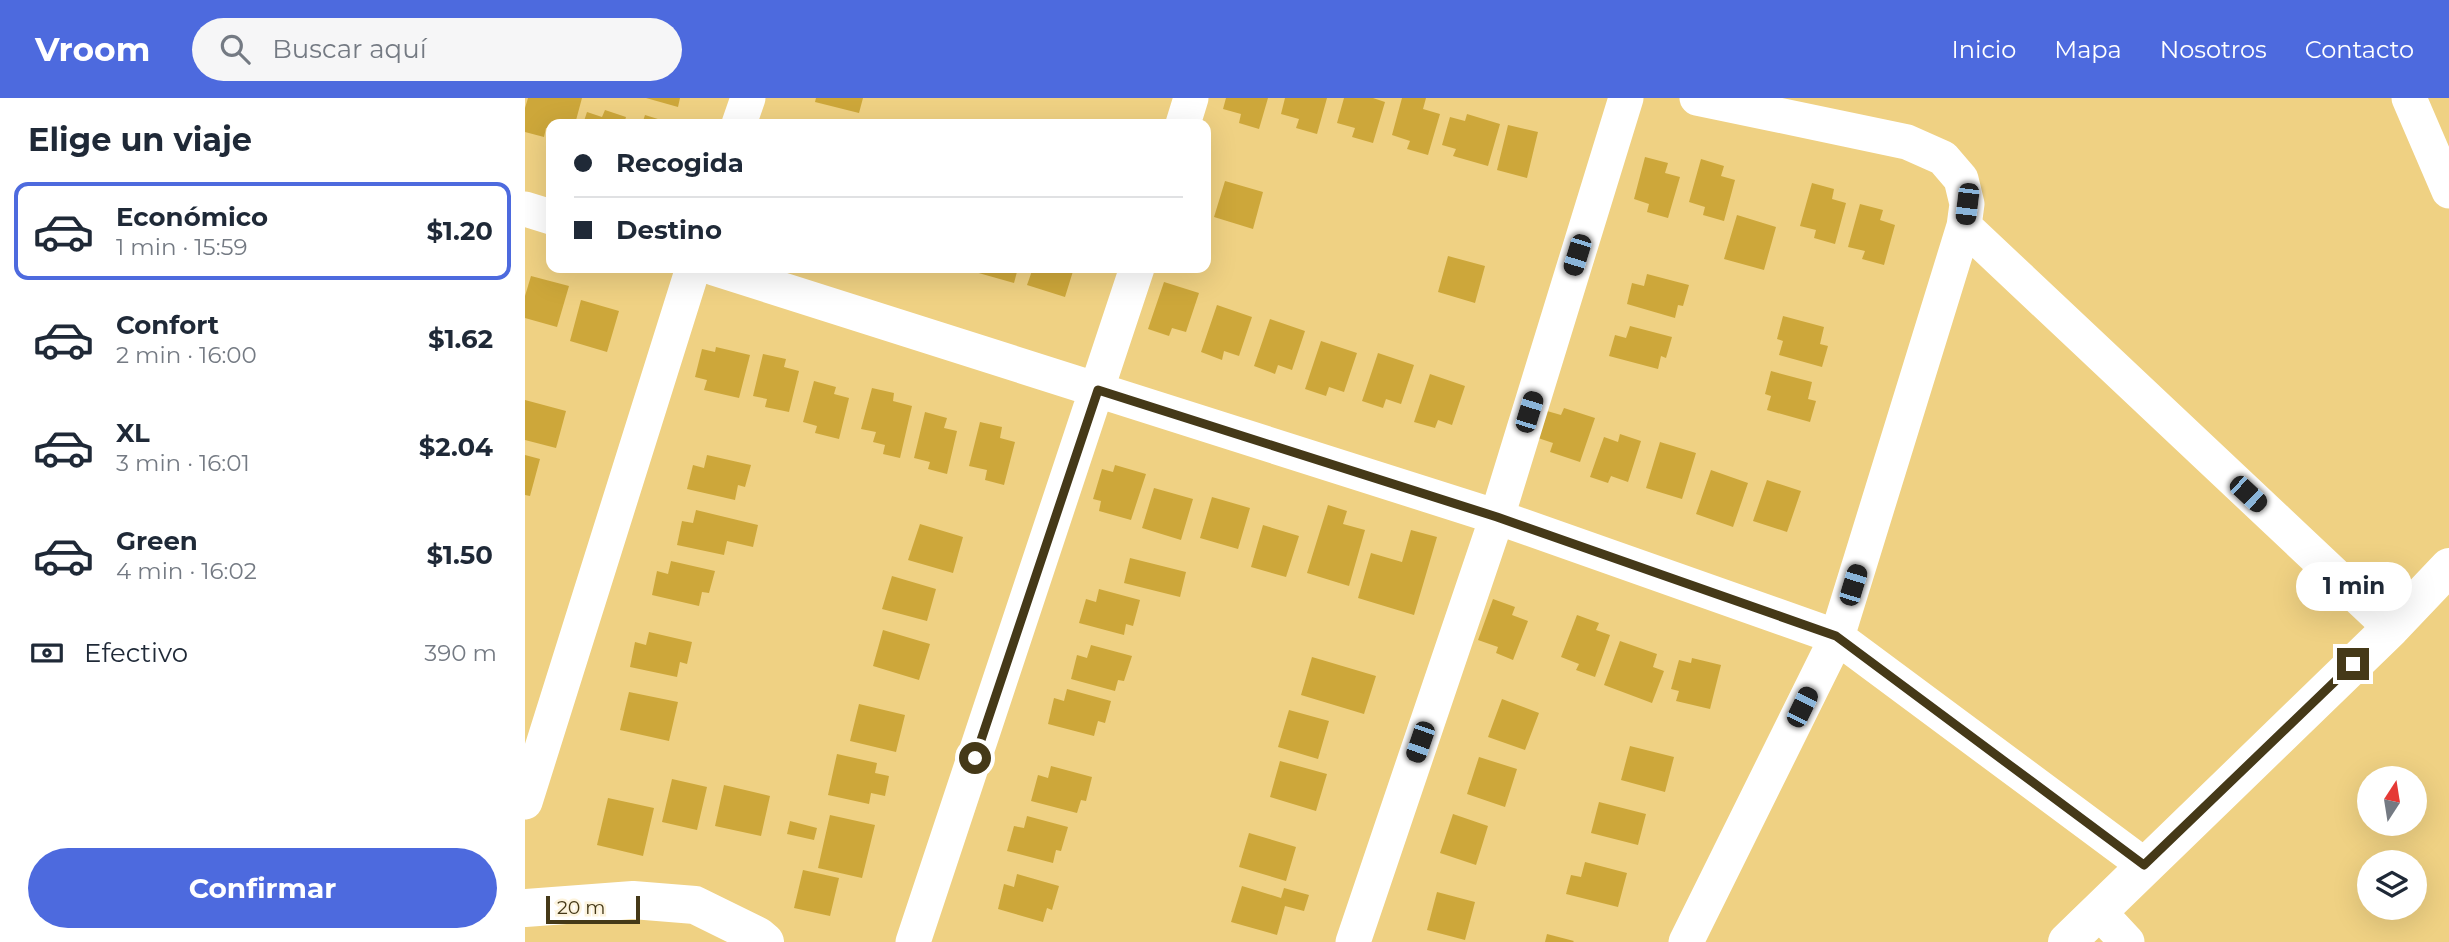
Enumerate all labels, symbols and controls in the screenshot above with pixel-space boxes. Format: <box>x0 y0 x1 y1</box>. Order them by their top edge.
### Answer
search box <box>192 18 682 81</box>
text: Vroom <box>35 29 150 69</box>
icon: search <box>216 30 254 68</box>
text: Buscar aquí <box>272 33 427 65</box>
text: Inicio <box>1951 35 2016 64</box>
text: Mapa <box>2054 35 2122 64</box>
text: Nosotros <box>2160 35 2267 64</box>
text: Contacto <box>2305 35 2414 64</box>
text: Elige un viaje <box>28 120 252 159</box>
text: Recogida <box>616 147 744 179</box>
car <box>1955 182 1980 226</box>
icon: car <box>32 200 95 263</box>
text: Económico <box>116 201 268 233</box>
text: Destino <box>616 214 722 246</box>
text: $1.20 <box>426 215 493 247</box>
car <box>1561 232 1594 278</box>
text: 1 min · 15:59 <box>116 233 248 261</box>
icon: car <box>32 308 95 371</box>
text: Confort <box>116 309 219 341</box>
text: $1.62 <box>428 323 493 355</box>
text: 2 min · 16:00 <box>116 341 257 369</box>
car <box>1513 389 1546 435</box>
icon: car <box>32 416 95 479</box>
text: XL <box>116 417 150 449</box>
text: $2.04 <box>419 431 493 463</box>
text: 3 min · 16:01 <box>116 449 250 477</box>
car <box>2226 472 2271 516</box>
icon: car <box>32 524 95 587</box>
text: Green <box>116 525 198 557</box>
text: $1.50 <box>427 539 493 571</box>
text: 4 min · 16:02 <box>116 557 257 585</box>
car <box>1837 562 1870 608</box>
callout: 1 min <box>2295 562 2411 612</box>
text: 1 min <box>2323 572 2385 600</box>
icon: cash <box>28 634 66 672</box>
text: Efectivo <box>84 637 188 669</box>
text: 390 m <box>424 639 497 667</box>
route end <box>2337 648 2369 680</box>
car <box>1784 684 1821 730</box>
car <box>1404 719 1437 765</box>
route start <box>959 742 991 774</box>
north arrow <box>2357 766 2427 836</box>
map controls <box>2357 766 2427 920</box>
button: Confirmar <box>28 848 497 928</box>
button: layers <box>2357 850 2427 920</box>
scale bar <box>546 893 641 925</box>
text: 20 m <box>557 896 605 919</box>

